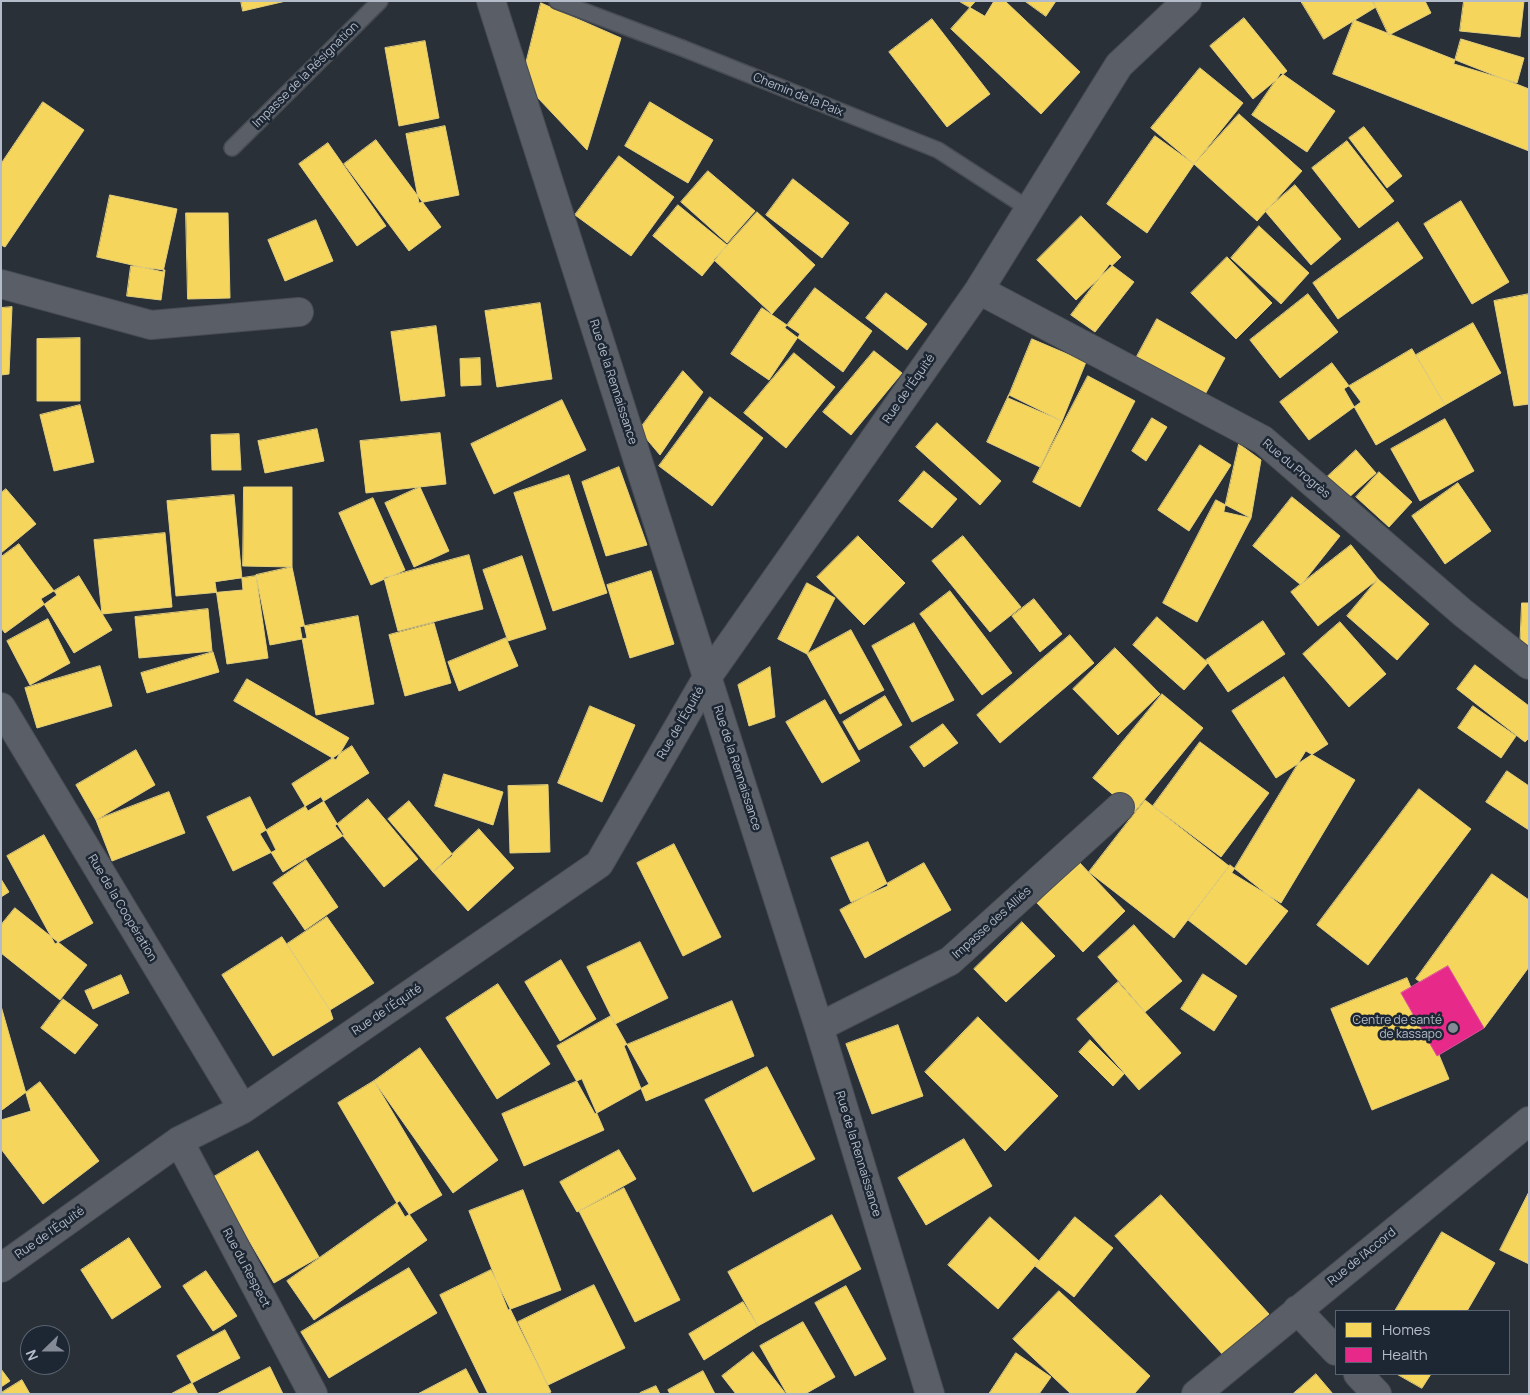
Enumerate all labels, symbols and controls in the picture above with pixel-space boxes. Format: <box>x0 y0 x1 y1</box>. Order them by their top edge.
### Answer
street label: Impasse de la Résignation <box>250 19 362 131</box>
street label: Chemin de la Paix <box>751 70 845 120</box>
street label: Rue de la Rennaissance <box>586 318 640 446</box>
street label: Rue de l'Équité <box>880 352 938 426</box>
street label: Rue du Progrès <box>1259 436 1333 502</box>
street label: Rue de l'Équité <box>654 684 708 762</box>
street label: Rue de la Rennaissance <box>710 704 764 832</box>
street label: Rue de la Coopération <box>84 852 160 964</box>
street label: Impasse des Alliés <box>950 884 1034 962</box>
street label: Rue de l'Équité <box>349 981 425 1039</box>
place label: Centre de santé de kassapo <box>1353 1014 1442 1042</box>
marker: Centre de santé de kassapo <box>1446 1021 1460 1035</box>
street label: Rue de la Rennaissance <box>832 1090 884 1218</box>
street label: Rue de l'Équité <box>13 1204 87 1262</box>
street label: Rue de l'Accord <box>1325 1225 1399 1289</box>
street label: Rue du Respect <box>219 1226 273 1310</box>
legend <box>1335 1310 1510 1375</box>
text: Homes <box>1382 1319 1430 1340</box>
north arrow <box>20 1325 70 1375</box>
text: Health <box>1382 1344 1428 1365</box>
text: N <box>21 1347 42 1364</box>

